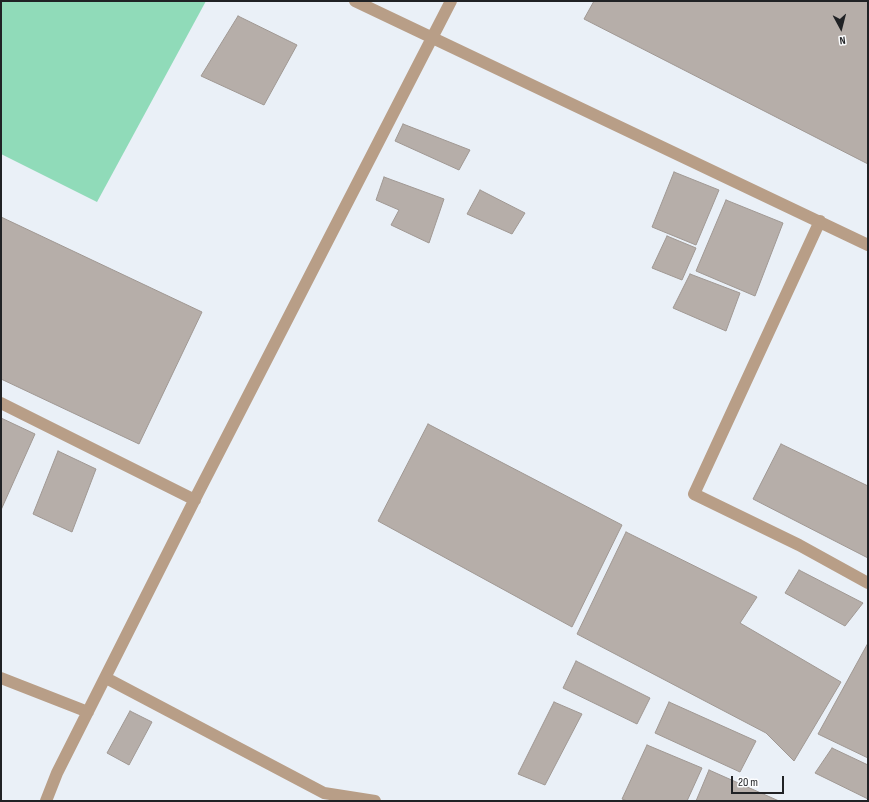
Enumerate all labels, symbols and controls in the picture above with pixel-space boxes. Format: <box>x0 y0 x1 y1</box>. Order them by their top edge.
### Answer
north arrow <box>821 8 861 48</box>
text: N <box>839 34 846 47</box>
scale bar <box>733 768 786 794</box>
text: 20 m <box>738 775 758 790</box>

